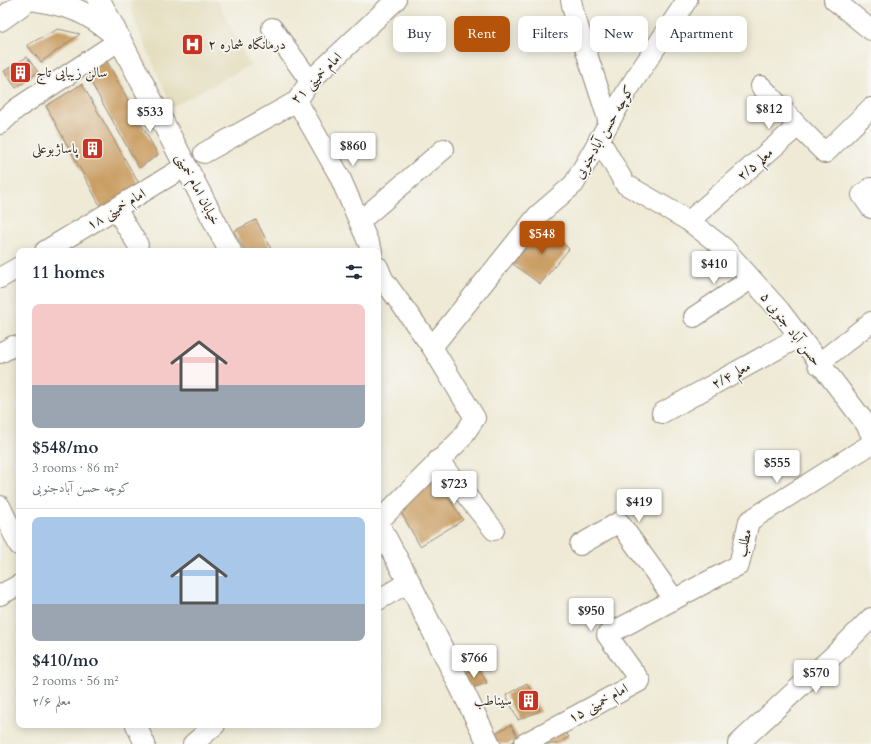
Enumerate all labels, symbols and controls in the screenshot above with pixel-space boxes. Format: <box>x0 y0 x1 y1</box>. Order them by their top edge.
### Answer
chip: Buy <box>393 16 446 52</box>
chip: Rent <box>454 16 510 52</box>
chip: Filters <box>518 16 582 52</box>
chip: New <box>590 16 648 52</box>
chip: Apartment <box>656 16 747 52</box>
hospital icon: درمانگاه شماره ۲ <box>179 31 205 57</box>
place label: درمانگاه شماره ۲ <box>208 35 286 54</box>
street label: امام خمینی ۲۱ <box>286 48 348 110</box>
building icon: سالن زیبایی تاج <box>8 59 34 85</box>
place label: سالن زیبایی تاج <box>36 63 108 85</box>
street label: کوچه حسن آبادجنوبی <box>569 82 639 182</box>
pin: $812 <box>745 96 793 130</box>
pin: $533 <box>126 99 174 133</box>
text: $812 <box>756 100 782 118</box>
text: $533 <box>137 103 163 121</box>
pin: $860 <box>329 133 377 167</box>
building icon: پاساژبوعلی <box>80 135 106 161</box>
text: $860 <box>340 137 366 155</box>
place label: پاساژبوعلی <box>32 139 79 159</box>
street label: معلم ۲/۵ <box>733 143 780 189</box>
street label: خیابان امام خمینی <box>168 150 225 230</box>
street label: امام خمینی ۱۸ <box>83 184 151 237</box>
pin: $548 <box>518 221 566 255</box>
text: $548 <box>529 225 555 243</box>
pin: $410 <box>690 251 738 285</box>
text: $410 <box>701 255 727 273</box>
text: 11 homes <box>32 261 105 284</box>
icon: filters <box>343 261 365 283</box>
street label: حسن آباد جنوبی ۵ <box>756 288 826 370</box>
icon: home <box>163 330 235 402</box>
street label: معلم ۲/۴ <box>708 357 756 398</box>
text: $548/mo <box>32 436 98 459</box>
pin: $555 <box>753 450 801 484</box>
text: $555 <box>764 454 790 472</box>
text: 3 rooms · 86 m² <box>32 459 119 477</box>
pin: $723 <box>430 471 478 505</box>
text: $723 <box>441 475 467 493</box>
text: کوچه حسن آبادجنوبی <box>32 479 130 497</box>
pin: $419 <box>615 489 663 523</box>
text: $419 <box>626 493 652 511</box>
street label: مطلب <box>732 527 756 559</box>
icon: home <box>163 543 235 615</box>
pin: $950 <box>567 598 615 632</box>
text: $950 <box>578 602 604 620</box>
pin: $766 <box>450 645 498 679</box>
text: $410/mo <box>32 649 98 672</box>
text: $766 <box>461 649 487 667</box>
pin: $570 <box>792 660 840 694</box>
text: $570 <box>803 664 829 682</box>
text: 2 rooms · 56 m² <box>32 672 119 690</box>
street label: امام خمینی ۱۵ <box>565 679 633 730</box>
building icon: سیناطب <box>515 687 541 713</box>
place label: سیناطب <box>474 691 512 710</box>
text: معلم ۲/۶ <box>32 692 71 710</box>

